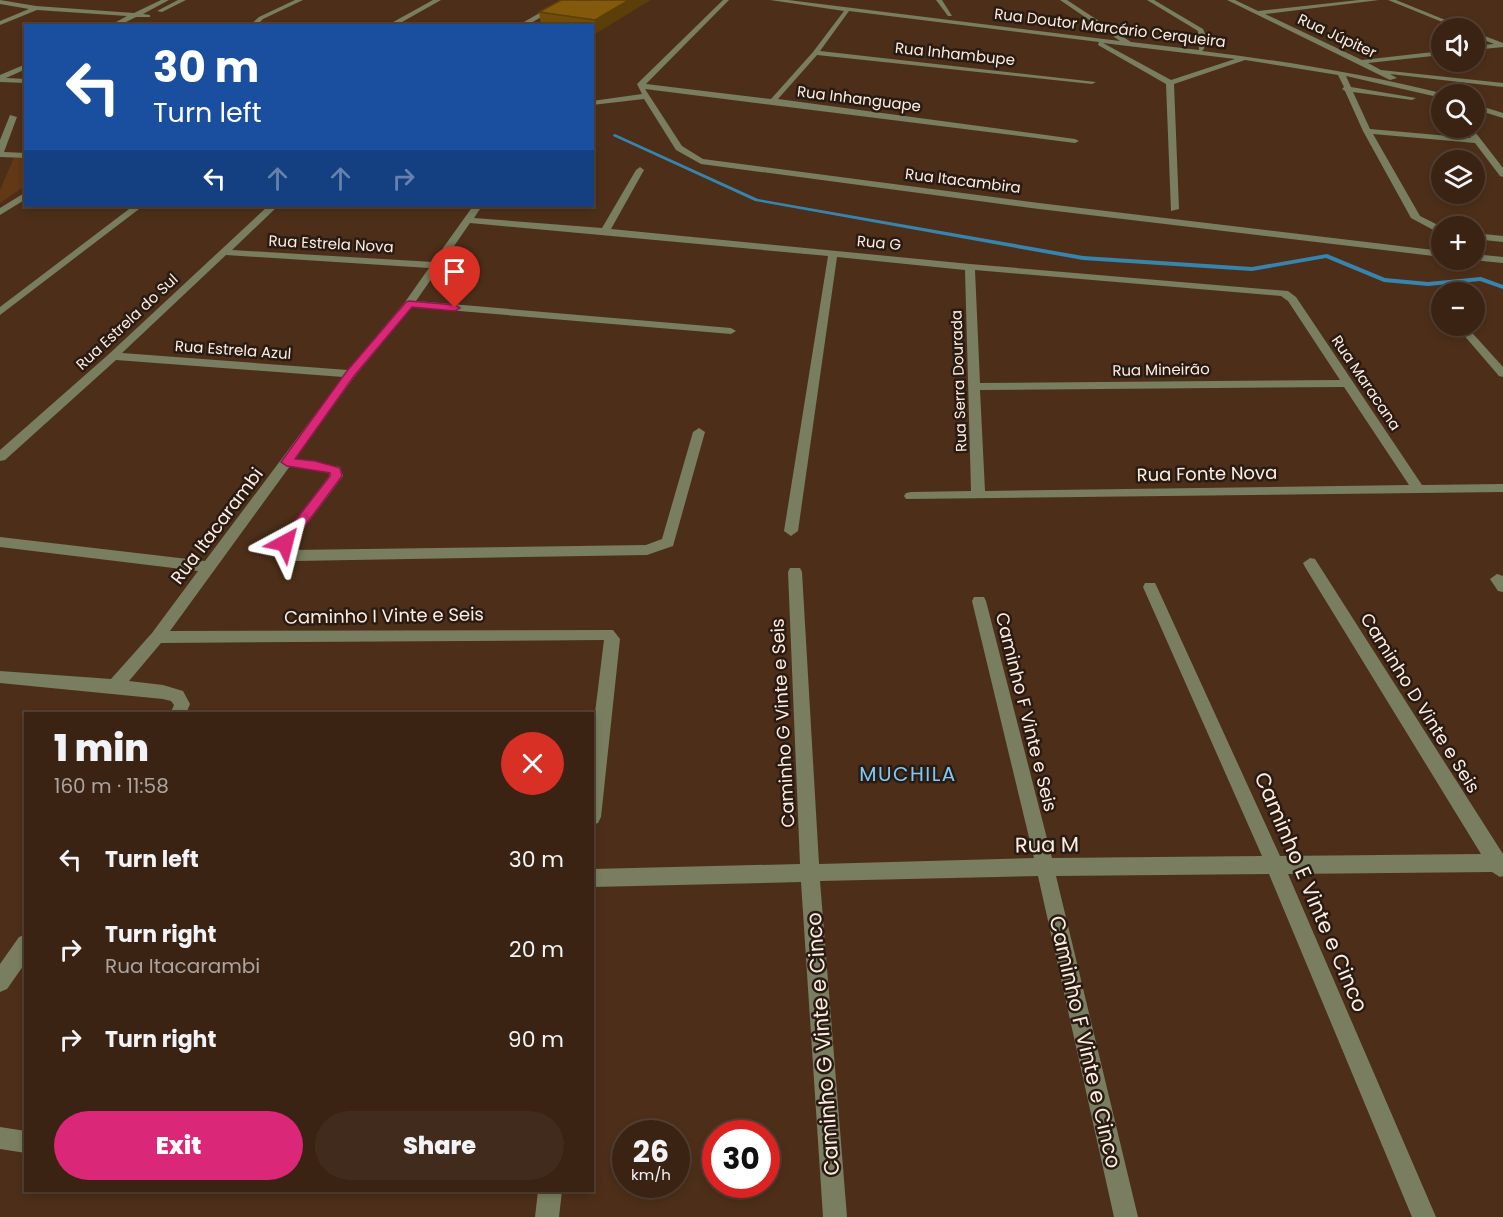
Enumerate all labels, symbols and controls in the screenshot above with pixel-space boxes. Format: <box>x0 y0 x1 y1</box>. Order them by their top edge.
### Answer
street label: Rua Doutor Marcário Cerqueira <box>993 3 1227 52</box>
street label: Rua Júpiter <box>1294 8 1380 63</box>
map controls <box>1431 18 1485 336</box>
button: sound <box>1431 18 1485 72</box>
street label: Rua Inhambupe <box>894 37 1016 70</box>
text: 30 m <box>153 38 259 97</box>
icon: left <box>54 48 132 126</box>
street label: Rua Inhanguape <box>796 80 922 117</box>
button: search <box>1431 84 1485 138</box>
text: Turn left <box>153 94 262 131</box>
button: layers <box>1431 150 1485 204</box>
icon: left <box>198 162 231 195</box>
icon: ahead <box>261 162 294 195</box>
icon: ahead <box>324 162 357 195</box>
icon: right <box>387 162 420 195</box>
street label: Rua Itacambira <box>904 163 1022 198</box>
button: + <box>1431 216 1485 270</box>
street label: Rua Estrela Nova <box>268 230 394 257</box>
street label: Rua G <box>856 230 902 255</box>
pin <box>429 246 480 308</box>
icon: arrive <box>438 255 471 288</box>
street label: Rua Estrela do Sul <box>71 269 182 374</box>
button: − <box>1431 282 1485 336</box>
street label: Rua Serra Dourada <box>946 310 971 452</box>
street label: Rua Maracana <box>1327 331 1406 434</box>
street label: Rua Estrela Azul <box>174 335 292 364</box>
street label: Rua Mineirão <box>1112 358 1210 381</box>
street label: Rua Fonte Nova <box>1137 460 1277 487</box>
street label: Rua Itacarambi <box>165 462 269 589</box>
position arrow <box>253 511 317 575</box>
street label: Caminho I Vinte e Seis <box>284 601 484 630</box>
street label: Caminho D Vinte e Seis <box>1355 608 1486 798</box>
street label: Caminho F Vinte e Seis <box>990 610 1063 814</box>
street label: Caminho G Vinte e Seis <box>765 618 800 828</box>
text: 1 min <box>54 723 149 774</box>
button: close <box>501 732 564 795</box>
district label: MUCHILA <box>859 760 957 788</box>
street label: Caminho E Vinte e Cinco <box>1248 767 1375 1016</box>
text: 160 m · 11:58 <box>54 772 169 800</box>
street label: Rua M <box>1015 829 1079 860</box>
icon: left <box>54 843 87 876</box>
text: Turn left <box>105 844 199 875</box>
text: 30 m <box>509 844 564 875</box>
street label: Caminho G Vinte e Cinco <box>799 911 846 1177</box>
street label: Caminho F Vinte e Cinco <box>1042 913 1129 1171</box>
text: Turn right <box>105 919 216 950</box>
icon: right <box>54 933 87 966</box>
text: 20 m <box>509 934 564 965</box>
text: Rua Itacarambi <box>105 952 260 980</box>
icon: right <box>54 1023 87 1056</box>
text: Turn right <box>105 1024 216 1055</box>
text: 90 m <box>508 1024 564 1055</box>
button: Exit <box>54 1111 303 1180</box>
button: Share <box>315 1111 564 1180</box>
speed limit sign: 30 <box>702 1120 780 1198</box>
text: 26 <box>633 1130 669 1173</box>
text: km/h <box>631 1164 671 1185</box>

